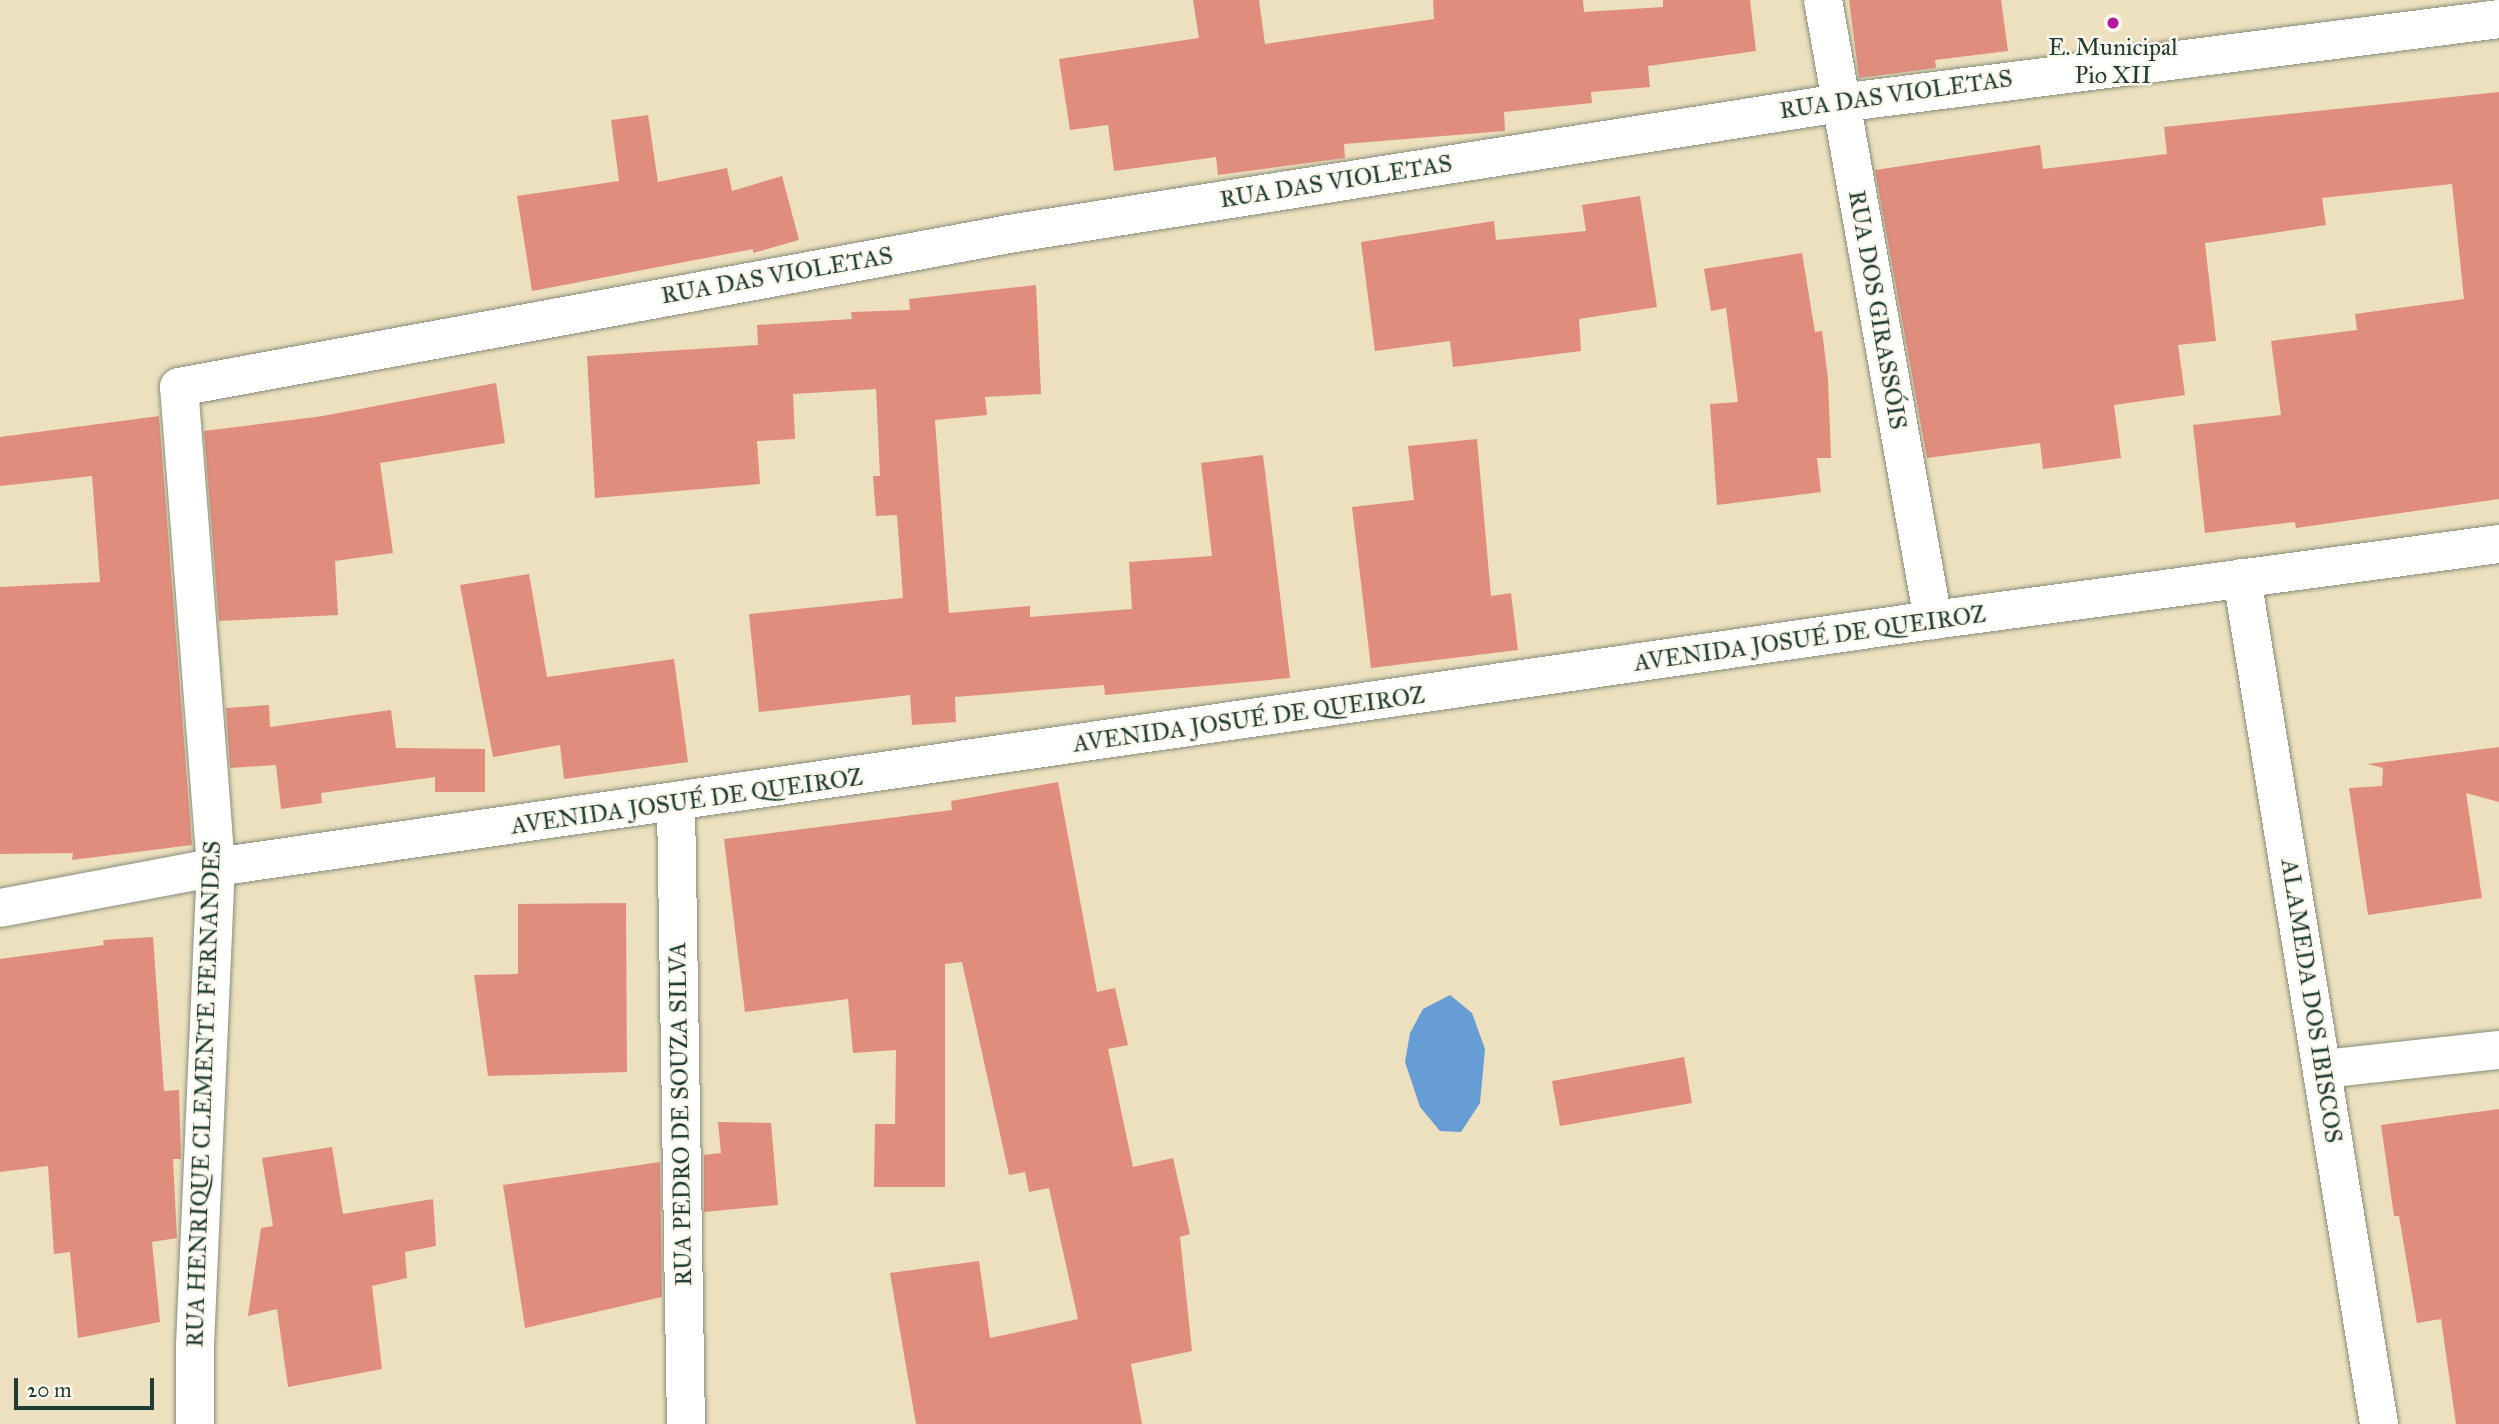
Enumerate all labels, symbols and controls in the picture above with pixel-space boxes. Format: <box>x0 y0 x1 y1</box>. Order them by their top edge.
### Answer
marker: E. Municipal Pio XII <box>2105 15 2121 31</box>
place label: E. Municipal Pio XII <box>2048 34 2178 90</box>
street label: RUA DAS VIOLETAS <box>1778 64 2014 126</box>
street label: RUA DAS VIOLETAS <box>1218 149 1454 215</box>
street label: RUA DOS GIRASSÓIS <box>1842 188 1912 432</box>
street label: RUA DAS VIOLETAS <box>659 241 895 311</box>
street label: AVENIDA JOSUÉ DE QUEIROZ <box>1632 600 1988 678</box>
street label: AVENIDA JOSUÉ DE QUEIROZ <box>1071 681 1427 759</box>
street label: AVENIDA JOSUÉ DE QUEIROZ <box>509 763 865 841</box>
street label: RUA HENRIQUE CLEMENTE FERNANDES <box>181 840 227 1348</box>
street label: ALAMEDA DOS IBISCOS <box>2274 857 2348 1145</box>
street label: RUA PEDRO DE SOUZA SILVA <box>664 942 698 1286</box>
scale bar <box>18 1364 158 1408</box>
text: 20 m <box>27 1377 72 1403</box>

